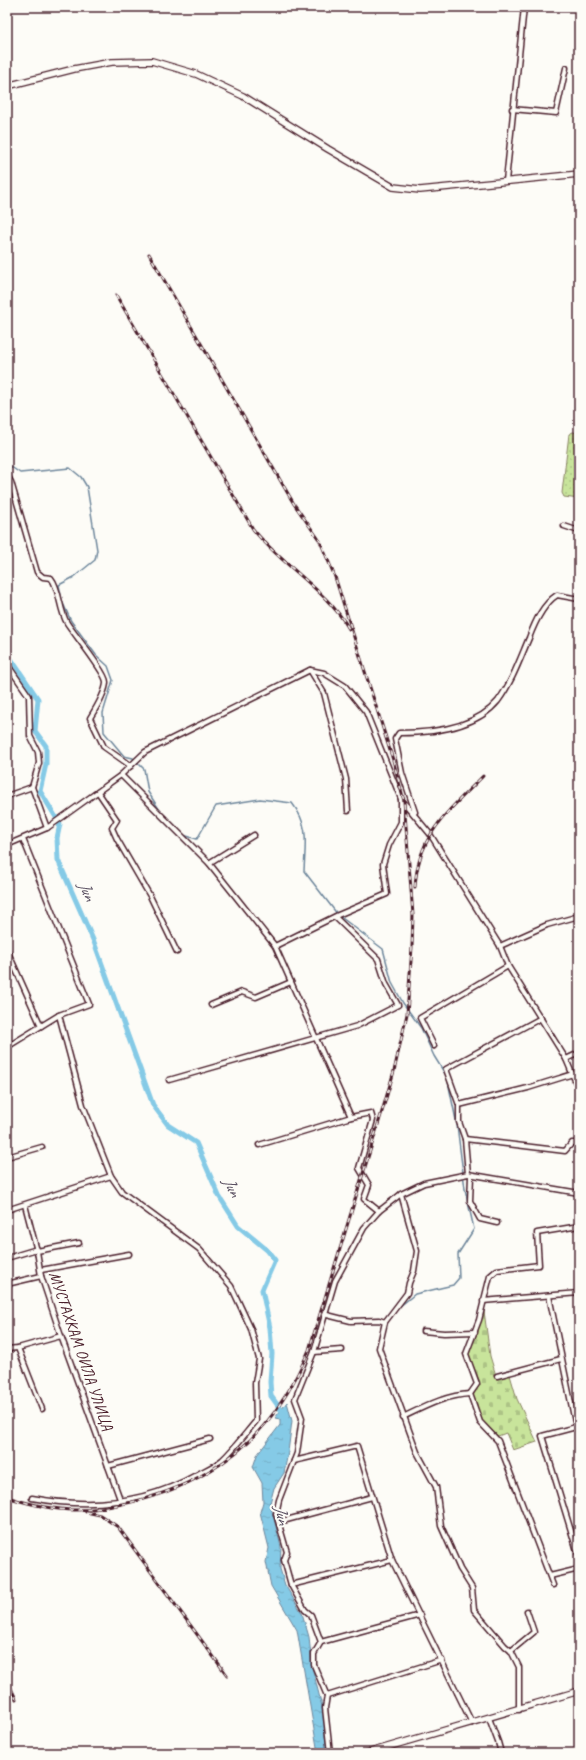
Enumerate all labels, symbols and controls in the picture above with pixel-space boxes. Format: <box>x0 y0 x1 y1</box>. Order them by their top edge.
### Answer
water label: Jun <box>73 876 101 905</box>
water label: Jun <box>217 1172 246 1201</box>
street label: МУСТАХКАМ ОИЛА УЛИЦА <box>44 1269 118 1434</box>
water label: Jun <box>269 1502 295 1528</box>

